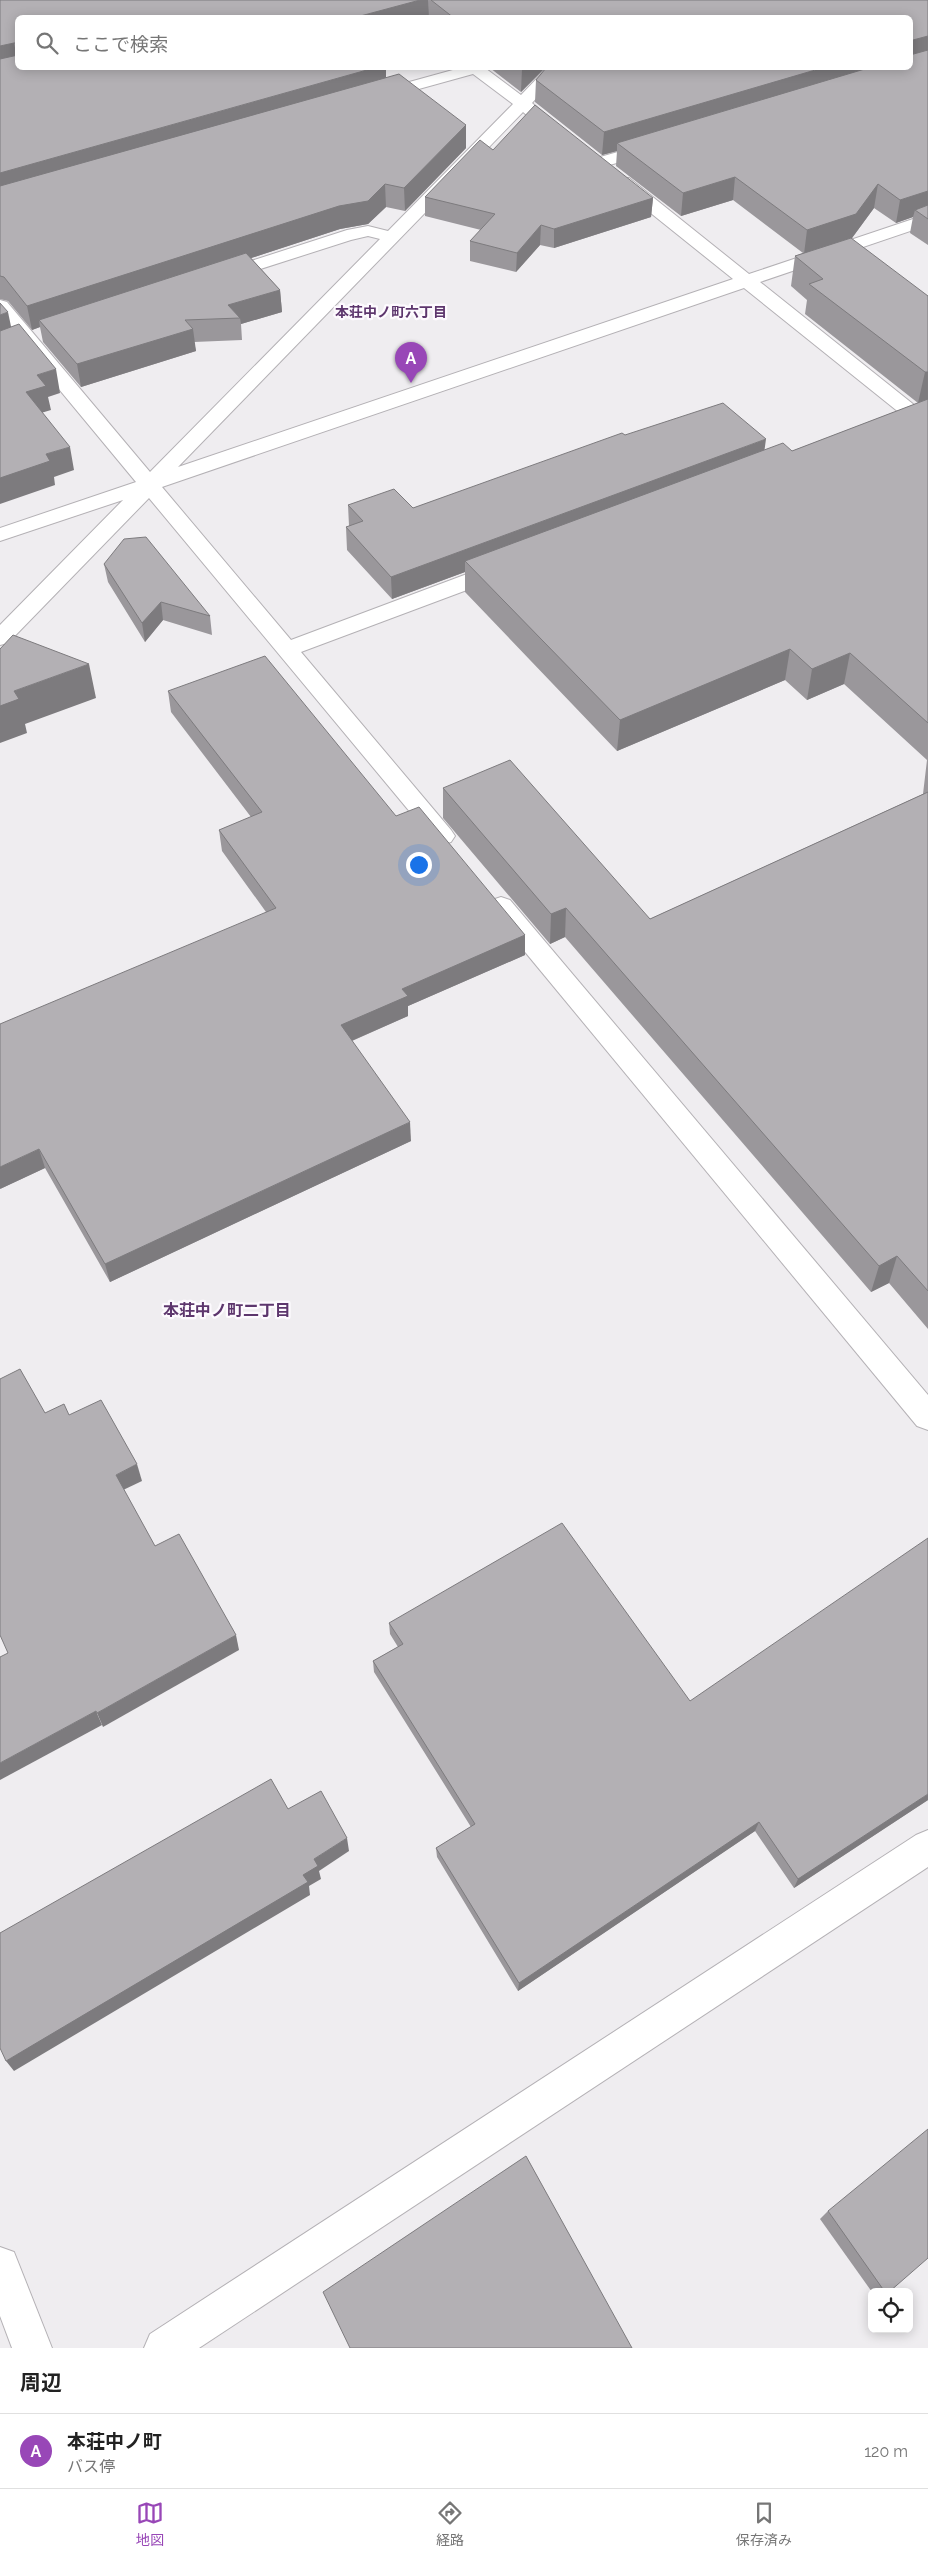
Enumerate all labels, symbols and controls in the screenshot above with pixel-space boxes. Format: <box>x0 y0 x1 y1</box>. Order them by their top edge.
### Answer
search box <box>15 15 913 70</box>
icon: search <box>33 29 61 57</box>
text: ここで検索 <box>73 33 168 55</box>
district label: 本荘中ノ町六丁目 <box>335 304 447 320</box>
pin: A <box>395 342 427 383</box>
your location <box>406 852 432 878</box>
district label: 本荘中ノ町二丁目 <box>163 1301 291 1320</box>
map controls <box>868 2288 913 2333</box>
button: locate <box>868 2288 913 2333</box>
text: 周辺 <box>20 2370 62 2395</box>
text: 本荘中ノ町 <box>67 2430 162 2452</box>
text: A <box>31 2442 41 2461</box>
text: 120 m <box>864 2442 908 2461</box>
text: バス停 <box>67 2457 115 2476</box>
tab: 地図 <box>136 2499 164 2549</box>
tab: 経路 <box>436 2499 464 2549</box>
tab: 保存済み <box>736 2499 792 2549</box>

